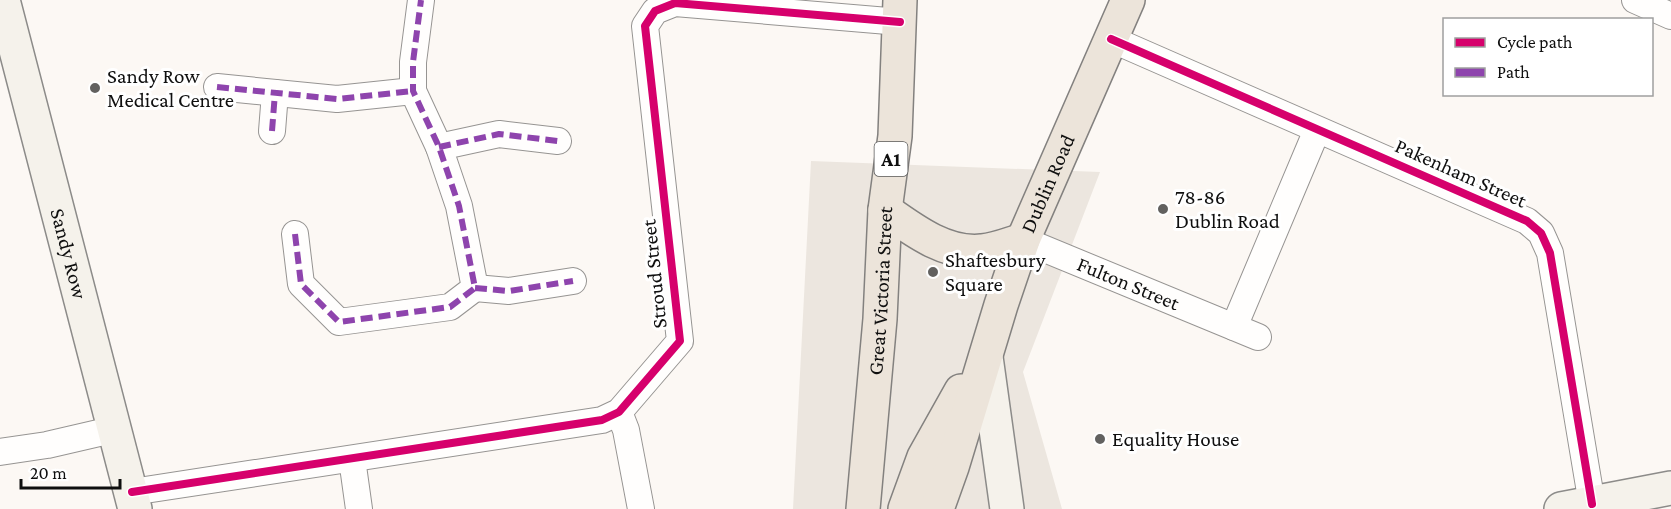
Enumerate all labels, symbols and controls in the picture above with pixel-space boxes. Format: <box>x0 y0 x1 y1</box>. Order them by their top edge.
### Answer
legend <box>1443 18 1653 96</box>
text: Cycle path <box>1497 32 1573 52</box>
text: Path <box>1497 62 1530 82</box>
place label: Sandy Row Medical Centre <box>107 64 234 112</box>
marker: Sandy Row Medical Centre <box>88 81 102 95</box>
street label: Dublin Road <box>1016 131 1080 236</box>
street label: Pakenham Street <box>1392 133 1531 213</box>
road number: A1 <box>874 142 908 176</box>
place label: 78-86 Dublin Road <box>1175 185 1280 233</box>
marker: 78-86 Dublin Road <box>1156 202 1170 216</box>
street label: Great Victoria Street <box>863 204 898 376</box>
street label: Sandy Row <box>46 206 92 302</box>
street label: Stroud Street <box>636 217 672 330</box>
place label: Shaftesbury Square <box>945 248 1046 296</box>
street label: Fulton Street <box>1074 252 1184 316</box>
marker: Shaftesbury Square <box>926 265 940 279</box>
place label: Equality House <box>1112 427 1239 451</box>
marker: Equality House <box>1093 432 1107 446</box>
scale bar <box>21 452 120 490</box>
text: 20 m <box>30 463 67 483</box>

